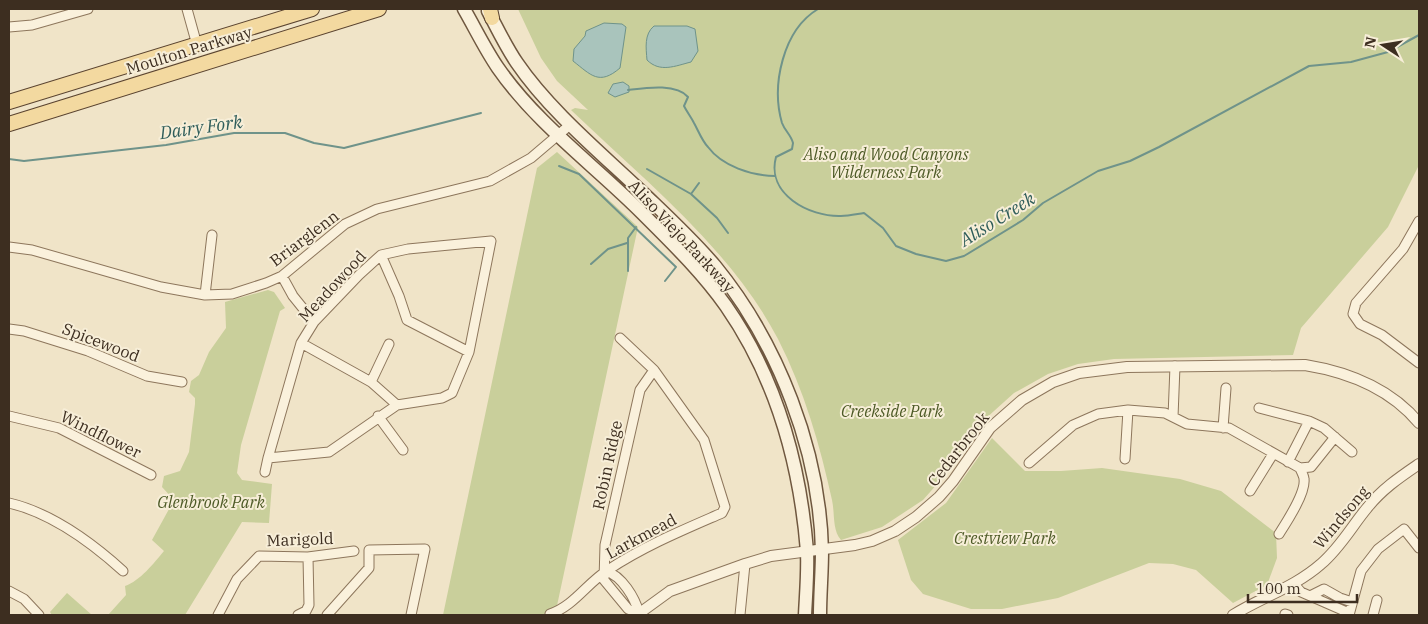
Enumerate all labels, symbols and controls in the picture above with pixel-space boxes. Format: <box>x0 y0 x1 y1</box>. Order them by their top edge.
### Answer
north arrow <box>1358 20 1408 70</box>
street label: Moulton Parkway <box>124 21 255 79</box>
text: N <box>1360 35 1380 50</box>
water label: Dairy Fork <box>157 110 244 144</box>
park label: Aliso and Wood Canyons Wilderness Park <box>802 144 969 182</box>
street label: Aliso Viejo Parkway <box>625 175 740 297</box>
water label: Aliso Creek <box>954 186 1040 252</box>
street label: Briarglenn <box>266 206 342 270</box>
street label: Meadowood <box>294 246 370 326</box>
street label: Spicewood <box>59 318 143 366</box>
park label: Creekside Park <box>841 401 944 421</box>
street label: Windflower <box>57 406 145 462</box>
street label: Cedarbrook <box>923 407 994 490</box>
street label: Robin Ridge <box>588 419 626 511</box>
street label: Windsong <box>1309 481 1373 553</box>
park label: Glenbrook Park <box>157 492 265 512</box>
street label: Larkmead <box>602 509 680 563</box>
street label: Marigold <box>266 528 334 550</box>
park label: Crestview Park <box>954 528 1056 548</box>
scale bar <box>1248 572 1357 604</box>
text: 100 m <box>1256 579 1301 598</box>

